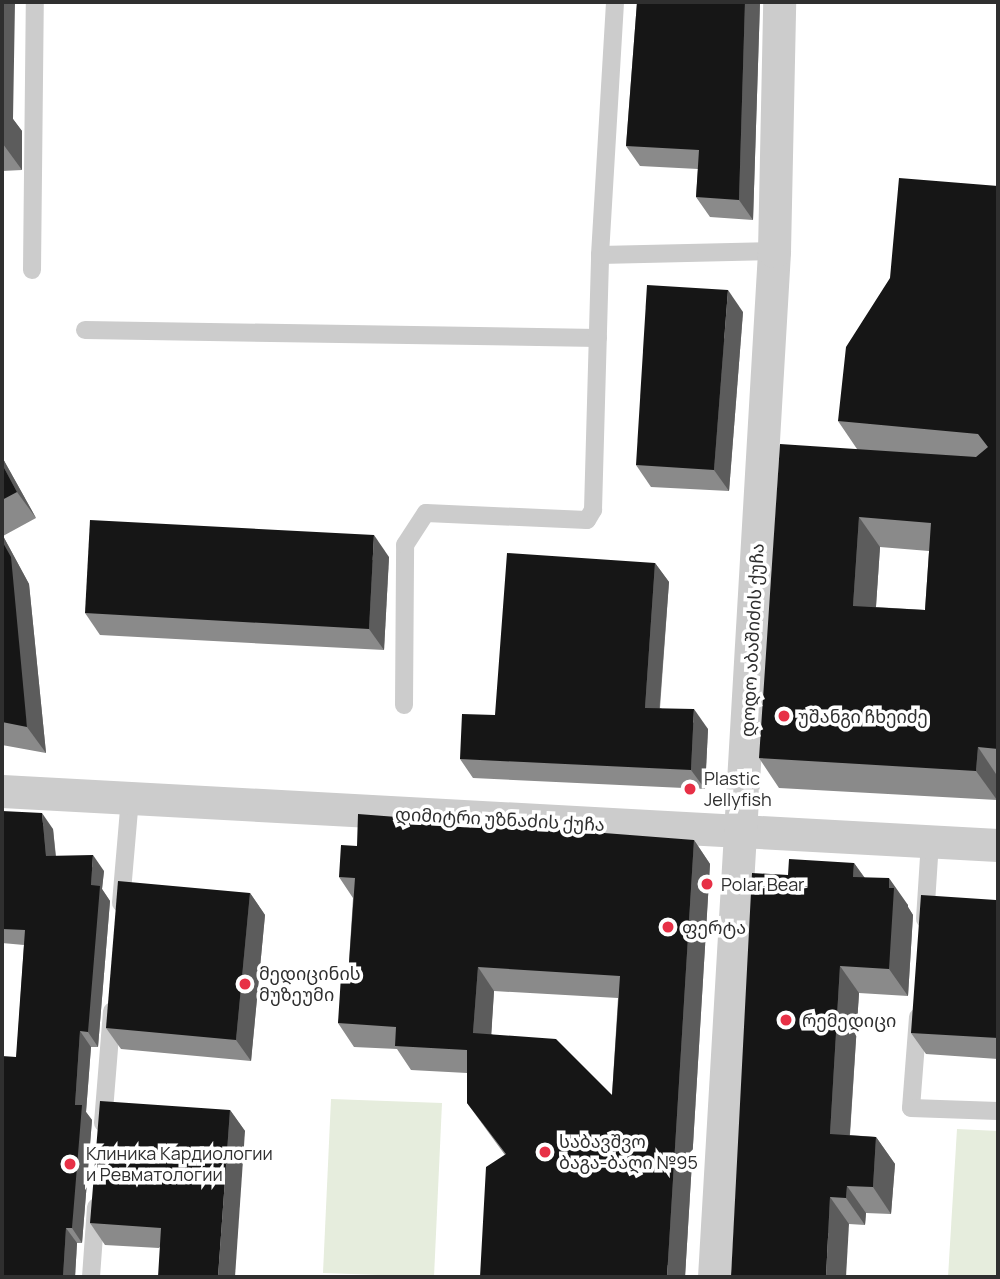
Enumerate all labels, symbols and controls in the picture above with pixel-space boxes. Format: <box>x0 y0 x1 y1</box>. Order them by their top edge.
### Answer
street label: დოდო აბაშიძის ქუჩა <box>736 543 768 737</box>
place label: უშანგი ჩხეიძე <box>798 705 928 727</box>
marker: უშანგი ჩხეიძე <box>776 708 792 724</box>
place label: Plastic Jellyfish <box>704 768 772 810</box>
marker: Plastic Jellyfish <box>682 781 698 797</box>
street label: დიმიტრი უზნაძის ქუჩა <box>395 803 605 835</box>
place label: Polar Bear <box>721 873 805 895</box>
marker: Polar Bear <box>699 876 715 892</box>
place label: ფერტა <box>682 916 746 938</box>
marker: ფერტა <box>660 919 676 935</box>
place label: მედიცინის მუზეუმი <box>259 963 361 1006</box>
marker: მედიცინის მუზეუმი <box>237 976 253 992</box>
place label: რემედიცი <box>802 1009 896 1031</box>
marker: რემედიცი <box>776 1010 796 1030</box>
place label: საბავშვო ბაგა-ბაღი №95 <box>559 1131 698 1174</box>
place label: Клиника Кардиологии и Ревматологии <box>86 1143 273 1186</box>
marker: საბავშვო ბაგა-ბაღი №95 <box>537 1144 553 1160</box>
marker: Клиника Кардиологии и Ревматологии <box>60 1154 80 1174</box>

